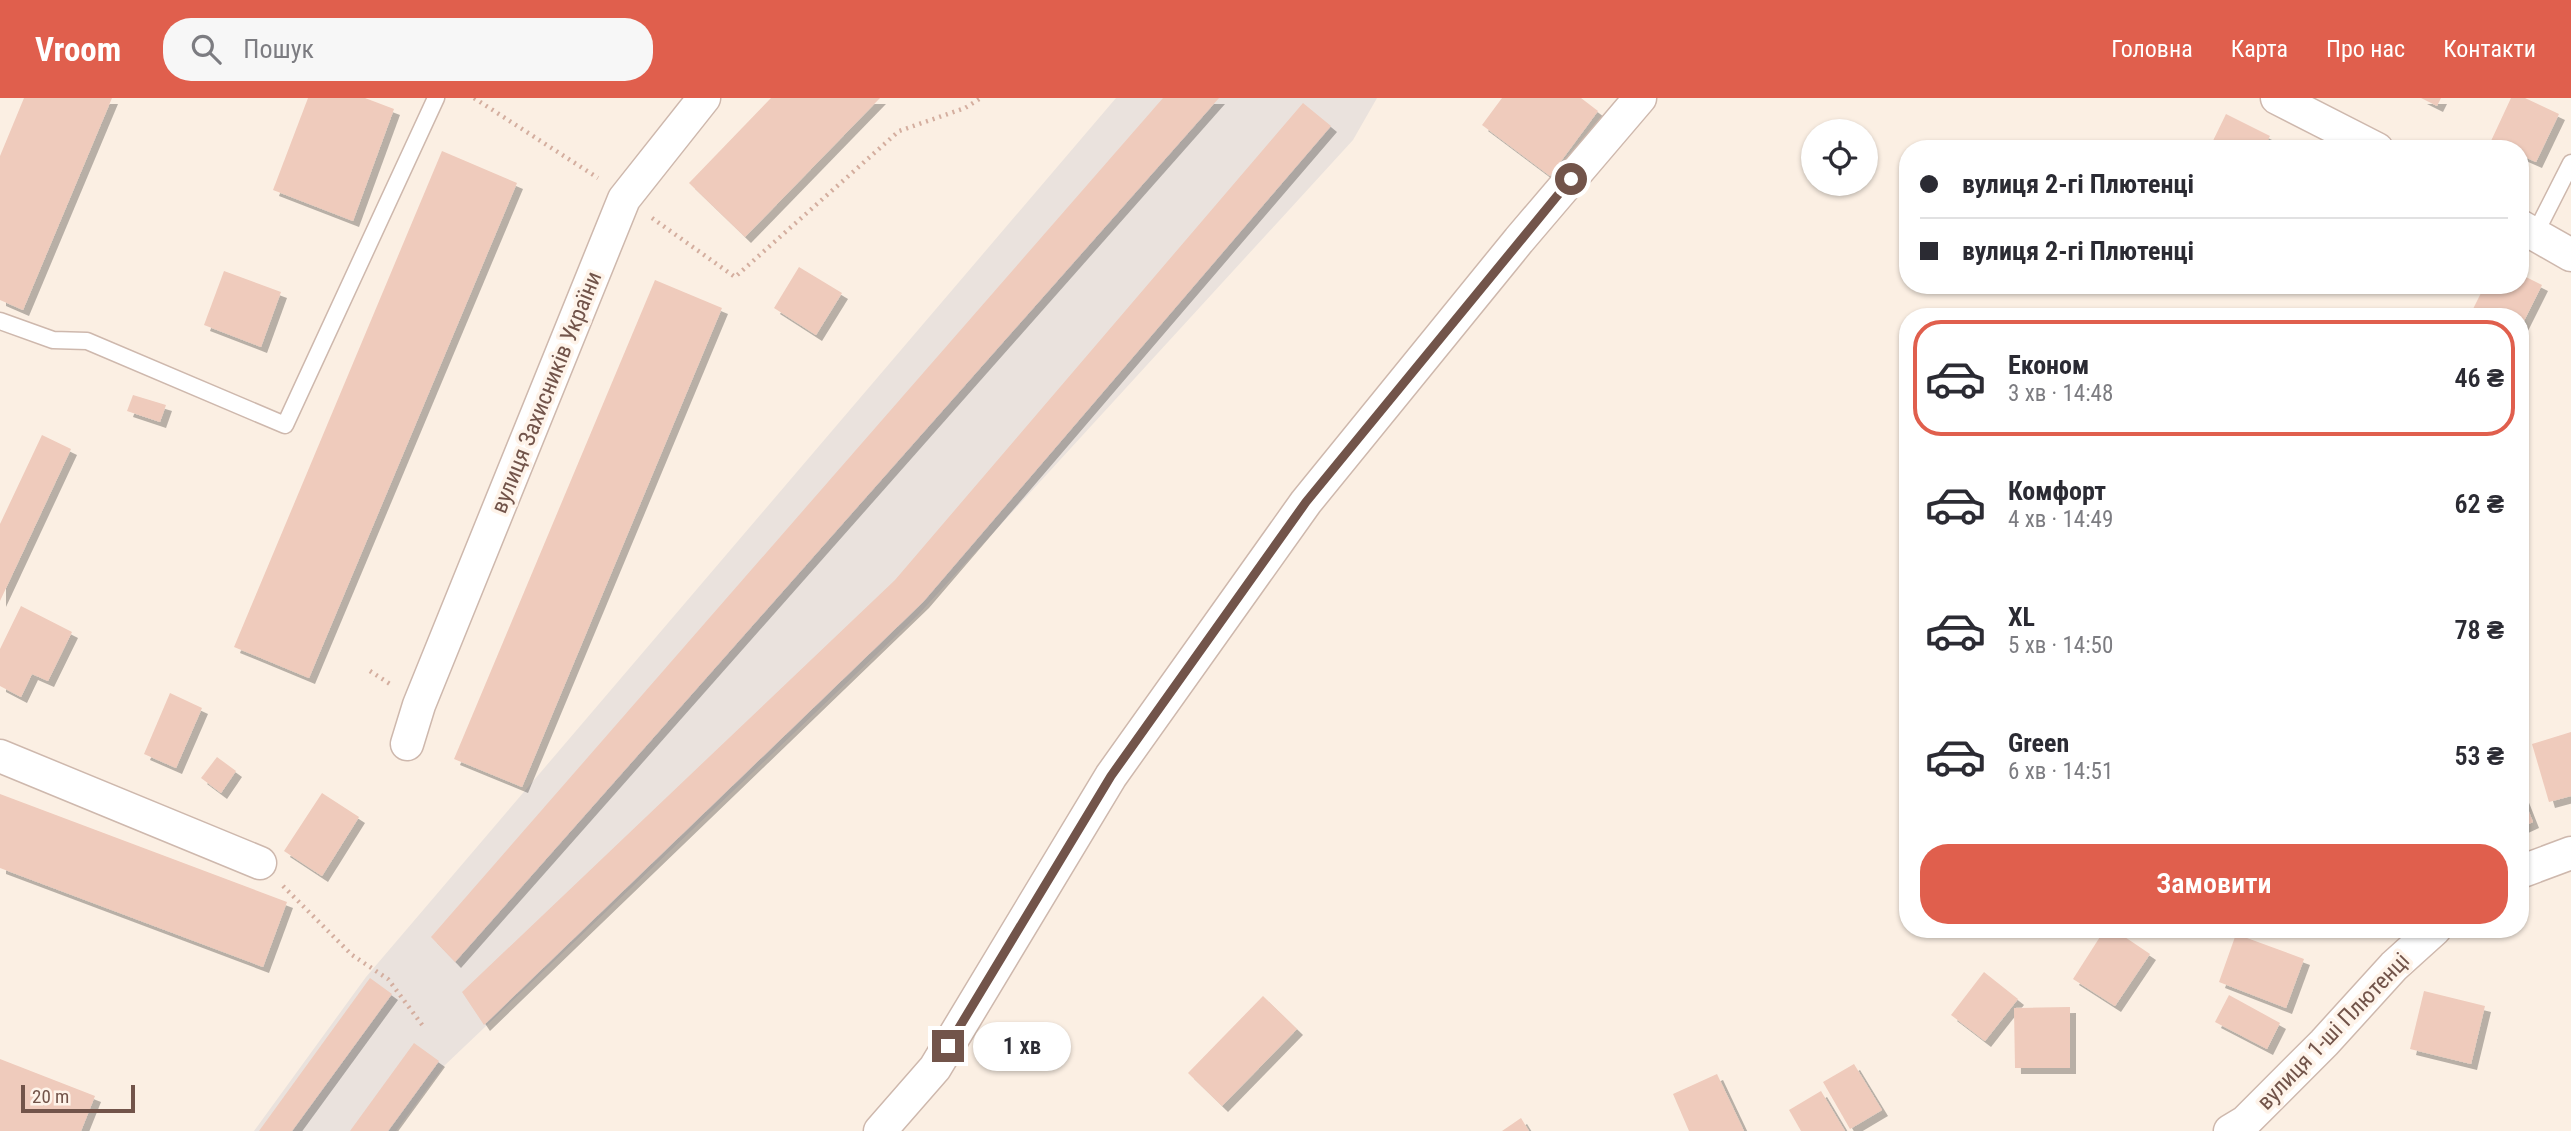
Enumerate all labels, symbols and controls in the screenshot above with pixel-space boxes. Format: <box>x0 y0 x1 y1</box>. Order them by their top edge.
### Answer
search box <box>163 18 653 81</box>
text: Vroom <box>35 30 121 69</box>
icon: search <box>187 30 225 68</box>
text: Пошук <box>243 34 314 64</box>
text: Головна <box>2111 35 2193 63</box>
text: Карта <box>2231 35 2288 63</box>
text: Про нас <box>2326 35 2405 63</box>
text: Контакти <box>2443 35 2536 63</box>
map controls <box>1801 119 1878 196</box>
button: locate <box>1801 119 1878 196</box>
route start <box>1555 163 1587 195</box>
text: вулиця 2-гі Плютенці <box>1962 169 2194 199</box>
text: вулиця 2-гі Плютенці <box>1962 236 2194 266</box>
street label: вулиця Захисників України <box>486 267 607 517</box>
icon: car <box>1924 347 1987 410</box>
text: Економ <box>2008 350 2089 380</box>
text: 46 ₴ <box>2455 363 2504 393</box>
text: 3 хв · 14:48 <box>2008 380 2113 407</box>
icon: car <box>1924 473 1987 536</box>
text: Комфорт <box>2008 476 2106 506</box>
text: 62 ₴ <box>2455 489 2504 519</box>
text: 4 хв · 14:49 <box>2008 506 2113 533</box>
icon: car <box>1924 599 1987 662</box>
text: XL <box>2008 602 2035 632</box>
text: 78 ₴ <box>2455 615 2504 645</box>
text: 5 хв · 14:50 <box>2008 632 2113 659</box>
icon: car <box>1924 725 1987 788</box>
text: Green <box>2008 728 2069 758</box>
text: 53 ₴ <box>2455 741 2504 771</box>
text: 6 хв · 14:51 <box>2008 758 2113 785</box>
button: Замовити <box>1920 844 2508 924</box>
street label: вулиця 1-ші Плютенці <box>2252 947 2415 1115</box>
callout: 1 хв <box>972 1021 1070 1070</box>
route end <box>932 1030 964 1062</box>
text: 1 хв <box>1003 1033 1041 1060</box>
scale bar <box>21 1082 135 1114</box>
text: 20 m <box>32 1085 69 1108</box>

